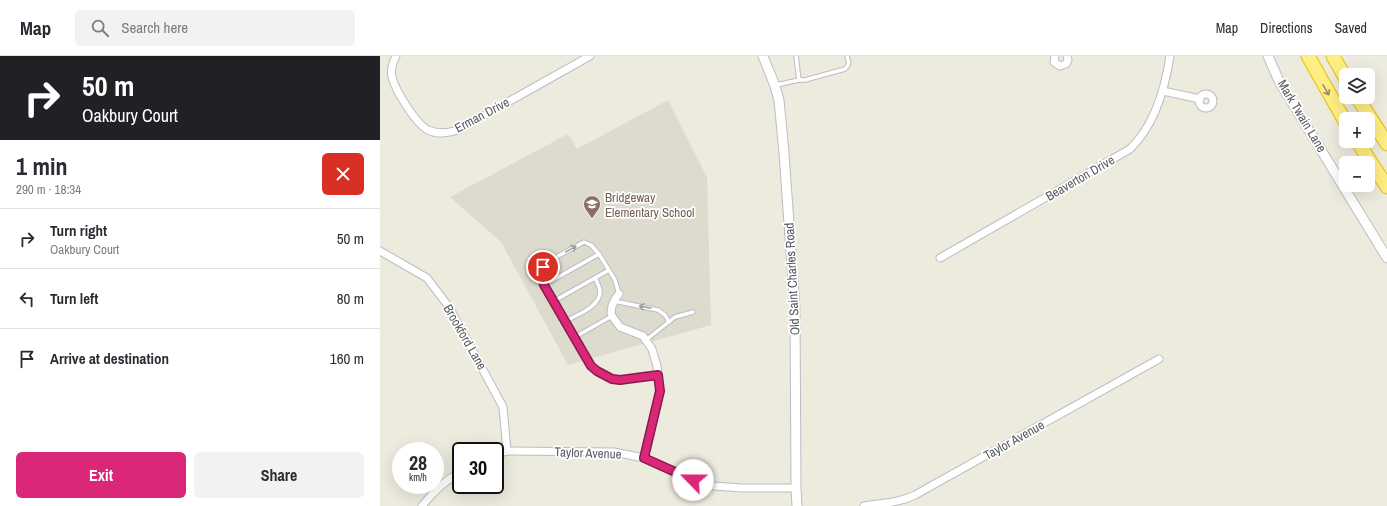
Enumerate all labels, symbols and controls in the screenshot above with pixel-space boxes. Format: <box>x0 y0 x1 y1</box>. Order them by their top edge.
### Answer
search box <box>75 10 355 46</box>
text: Map <box>20 15 51 41</box>
icon: search <box>89 17 111 39</box>
text: Search here <box>121 17 188 38</box>
text: Map <box>1216 19 1238 37</box>
text: Directions <box>1260 19 1312 37</box>
text: Saved <box>1334 19 1367 37</box>
text: 50 m <box>82 67 134 105</box>
map controls <box>1339 68 1375 192</box>
button: layers <box>1339 68 1375 104</box>
icon: right <box>16 72 68 124</box>
street label: Mark Twain Lane <box>1274 77 1330 155</box>
one-way arrow <box>1323 84 1331 96</box>
street label: Erman Drive <box>452 93 512 137</box>
text: Oakbury Court <box>82 103 178 128</box>
button: + <box>1339 112 1375 148</box>
text: 1 min <box>16 150 67 182</box>
street label: Beaverton Drive <box>1042 151 1118 205</box>
button: close <box>322 153 364 195</box>
button: − <box>1339 156 1375 192</box>
text: 290 m · 18:34 <box>16 181 81 198</box>
place label: Bridgeway Elementary School <box>605 189 694 221</box>
school or university icon: Bridgeway Elementary School <box>582 194 602 219</box>
text: Turn right <box>50 220 107 241</box>
street label: Old Saint Charles Road <box>781 222 803 336</box>
icon: right <box>16 228 38 250</box>
text: 50 m <box>337 228 364 249</box>
text: Oakbury Court <box>50 241 119 258</box>
one-way arrow <box>565 244 577 252</box>
pin <box>526 250 560 284</box>
icon: arrive <box>532 256 554 278</box>
icon: left <box>16 288 38 310</box>
text: Turn left <box>50 288 98 309</box>
text: 80 m <box>337 288 364 309</box>
street label: Brookford Lane <box>439 301 491 373</box>
one-way arrow <box>638 302 651 310</box>
icon: arrive <box>16 348 38 370</box>
text: Arrive at destination <box>50 348 169 369</box>
text: 160 m <box>330 348 364 369</box>
street label: Taylor Avenue <box>981 416 1047 464</box>
speed limit sign: 30 <box>452 442 504 494</box>
street label: Taylor Avenue <box>554 443 622 463</box>
text: 28 <box>409 449 427 476</box>
button: Exit <box>16 452 186 498</box>
button: Share <box>194 452 364 498</box>
position arrow <box>672 459 714 501</box>
text: km/h <box>409 471 427 484</box>

